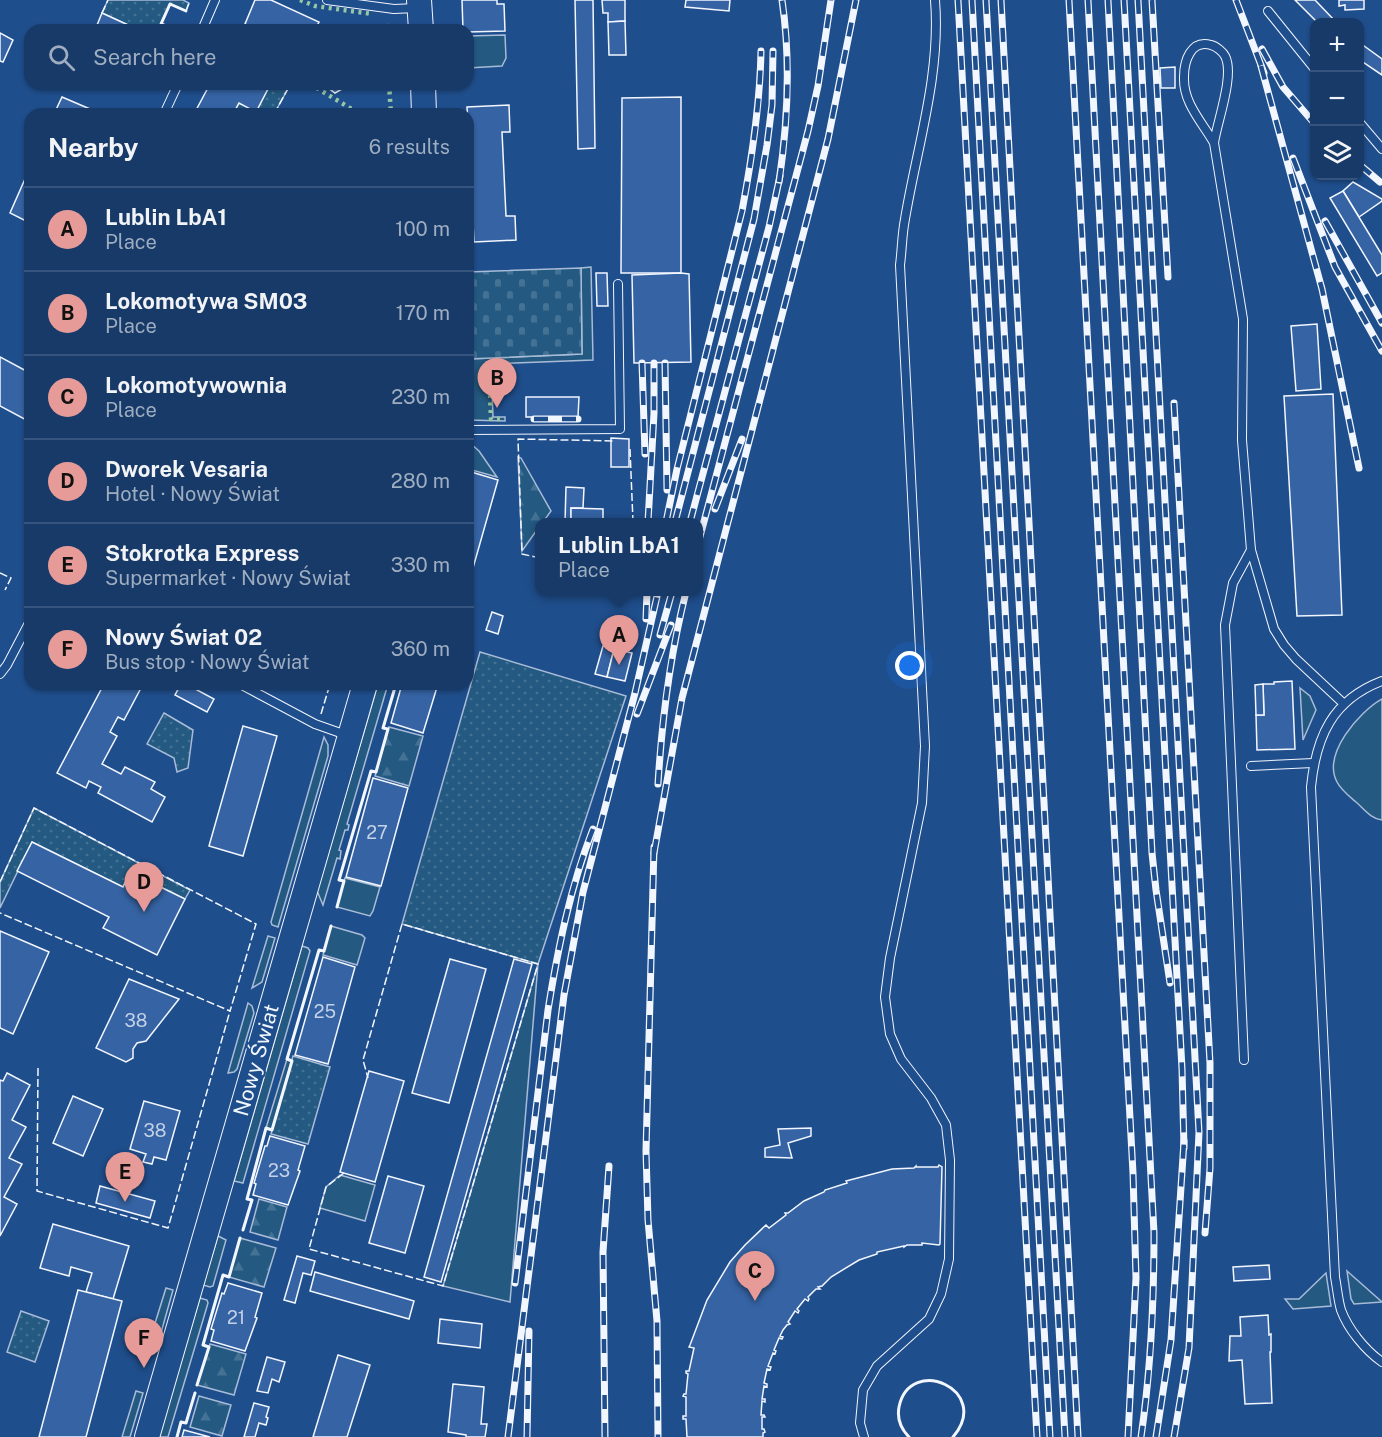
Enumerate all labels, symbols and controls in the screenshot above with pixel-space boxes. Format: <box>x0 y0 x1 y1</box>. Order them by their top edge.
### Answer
map controls <box>1310 18 1364 180</box>
button: + <box>1310 18 1364 72</box>
search box <box>24 24 474 90</box>
icon: search <box>45 41 78 74</box>
text: Search here <box>93 44 217 70</box>
button: − <box>1310 72 1364 126</box>
button: layers <box>1310 126 1364 180</box>
text: Nearby <box>48 132 138 163</box>
text: 6 results <box>369 135 450 159</box>
text: Lublin LbA1 <box>105 204 227 230</box>
text: A <box>60 217 75 241</box>
text: 100 m <box>395 217 450 241</box>
text: Place <box>105 230 157 254</box>
text: Lokomotywa SM03 <box>105 288 307 314</box>
text: B <box>61 301 74 325</box>
text: 170 m <box>396 301 450 325</box>
text: Place <box>105 314 157 338</box>
pin: B <box>478 358 516 408</box>
text: Lokomotywownia <box>105 372 287 398</box>
text: C <box>60 385 75 409</box>
text: 230 m <box>391 385 450 409</box>
text: Place <box>105 398 157 422</box>
text: Dworek Vesaria <box>105 456 268 482</box>
text: D <box>60 469 75 493</box>
text: 280 m <box>391 469 450 493</box>
text: Hotel · Nowy Świat <box>105 482 280 506</box>
popup <box>535 518 703 596</box>
text: Lublin LbA1 <box>558 532 680 558</box>
text: Stokrotka Express <box>105 540 299 566</box>
text: E <box>61 553 74 577</box>
text: 330 m <box>391 553 450 577</box>
text: Place <box>558 558 610 582</box>
text: Supermarket · Nowy Świat <box>105 566 351 590</box>
pin: A <box>600 616 638 665</box>
text: Nowy Świat 02 <box>105 624 262 650</box>
text: F <box>61 637 74 661</box>
text: 360 m <box>391 637 450 661</box>
text: Bus stop · Nowy Świat <box>105 650 310 674</box>
your location <box>895 651 924 680</box>
house number: 27 <box>366 822 388 843</box>
pin: D <box>124 862 164 912</box>
street label: Nowy Świat <box>228 1001 284 1119</box>
house number: 25 <box>314 1001 336 1022</box>
house number: 38 <box>125 1010 147 1031</box>
house number: 38 <box>144 1120 166 1141</box>
pin: E <box>106 1152 144 1202</box>
house number: 23 <box>268 1160 290 1181</box>
pin: C <box>736 1252 774 1301</box>
house number: 21 <box>227 1307 245 1328</box>
pin: F <box>124 1318 164 1368</box>

